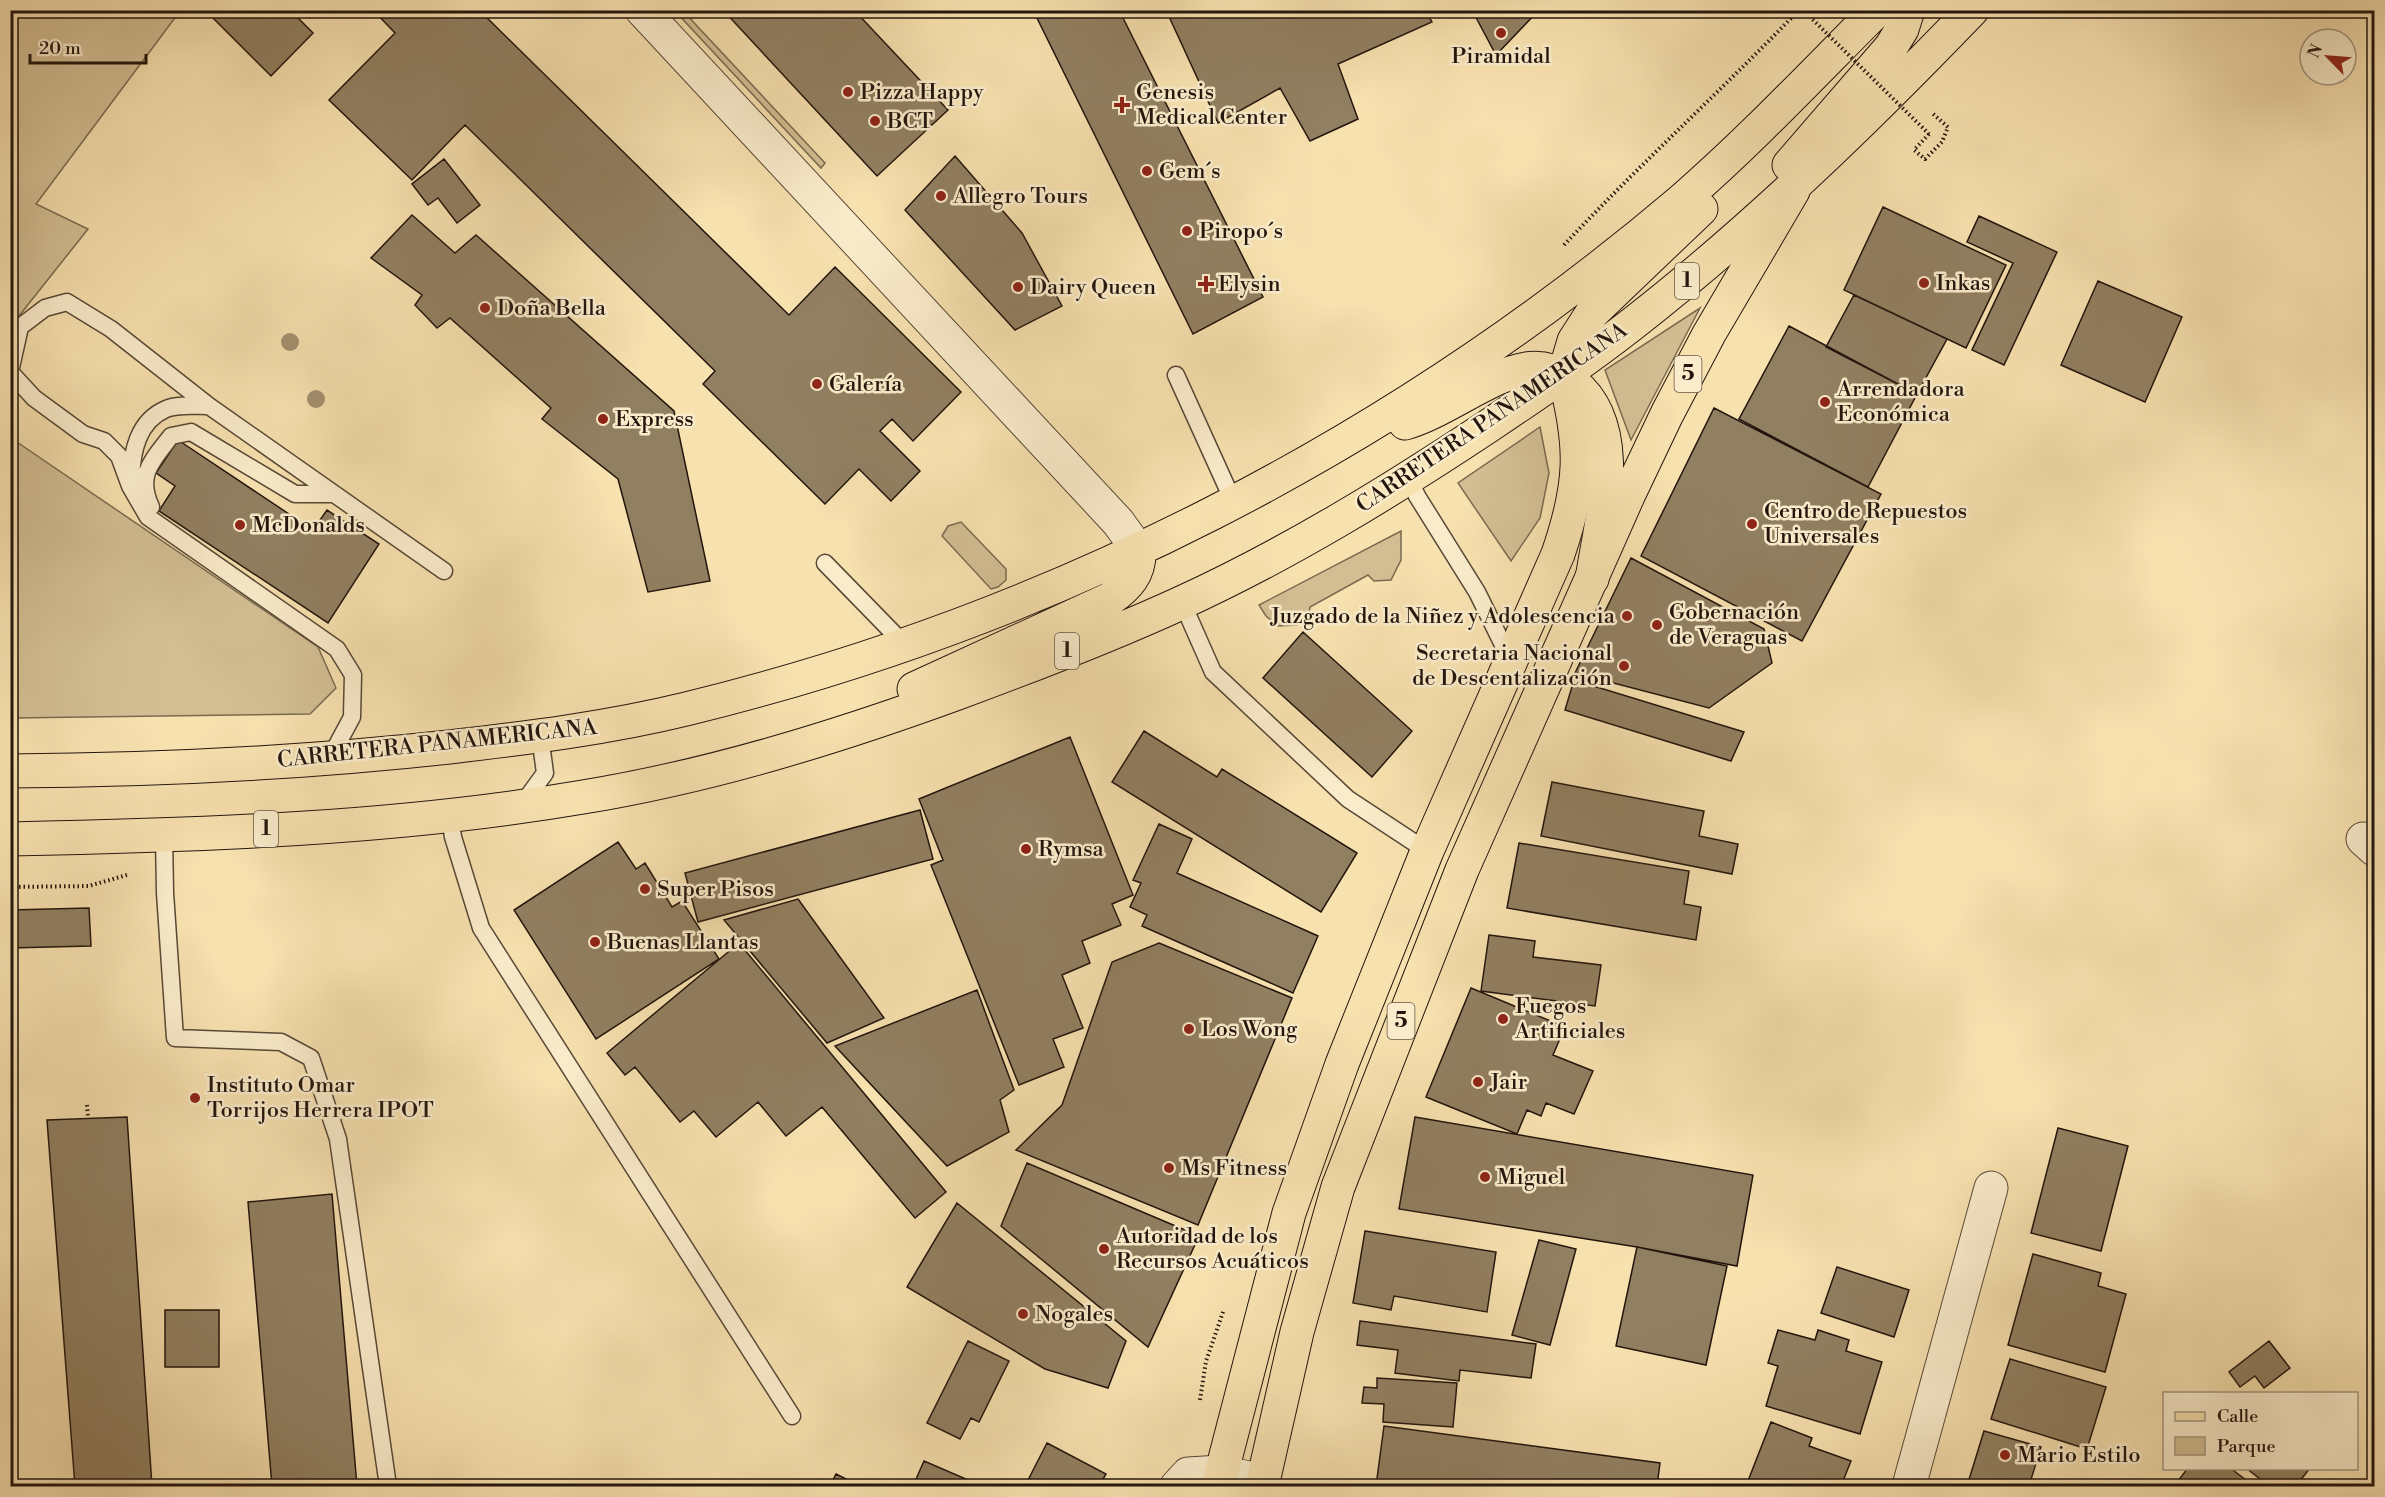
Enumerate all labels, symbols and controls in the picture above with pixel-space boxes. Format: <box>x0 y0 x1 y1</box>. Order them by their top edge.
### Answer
marker: Piramidal <box>1494 26 1508 40</box>
scale bar <box>30 27 146 65</box>
north arrow <box>2298 27 2358 87</box>
text: 20 m <box>39 37 81 60</box>
text: N <box>2304 41 2327 61</box>
place label: Piramidal <box>1451 43 1551 70</box>
place label: Pizza Happy <box>860 79 984 106</box>
place label: Genesis Medical Center <box>1136 79 1287 131</box>
marker: Pizza Happy <box>841 85 855 99</box>
marker: Genesis Medical Center <box>1113 96 1131 114</box>
place label: BCT <box>886 108 933 135</box>
marker: BCT <box>868 114 882 128</box>
place label: Gem´s <box>1159 158 1221 185</box>
marker: Gem´s <box>1140 164 1154 178</box>
place label: Allegro Tours <box>952 183 1088 210</box>
marker: Allegro Tours <box>934 189 948 203</box>
place label: Piropo´s <box>1199 218 1283 245</box>
marker: Piropo´s <box>1180 224 1194 238</box>
road number: 1 <box>1675 263 1699 299</box>
place label: Inkas <box>1936 270 1990 297</box>
place label: Elysin <box>1218 271 1281 298</box>
place label: Dairy Queen <box>1030 274 1156 301</box>
marker: Inkas <box>1917 276 1931 290</box>
marker: Elysin <box>1199 277 1213 291</box>
marker: Dairy Queen <box>1011 280 1025 294</box>
place label: Doña Bella <box>497 295 607 322</box>
marker: Doña Bella <box>478 301 492 315</box>
street label: CARRETERA PANAMERICANA <box>1351 316 1633 519</box>
road number: 5 <box>1674 356 1702 392</box>
place label: Galería <box>829 371 903 398</box>
place label: Arrendadora Económica <box>1836 376 1965 428</box>
marker: Galería <box>810 377 824 391</box>
marker: Arrendadora Económica <box>1818 395 1832 409</box>
place label: Express <box>615 406 694 433</box>
marker: Express <box>596 412 610 426</box>
place label: Centro de Repuestos Universales <box>1764 498 1967 550</box>
place label: McDonalds <box>252 512 365 539</box>
marker: Centro de Repuestos Universales <box>1745 517 1759 531</box>
marker: McDonalds <box>233 518 247 532</box>
place label: Gobernación de Veraguas <box>1669 599 1799 651</box>
place label: Juzgado de la Niñez y Adolescencia <box>1269 603 1616 630</box>
marker: Juzgado de la Niñez y Adolescencia <box>1620 609 1634 623</box>
marker: Gobernación de Veraguas <box>1650 618 1664 632</box>
road number: 1 <box>1055 633 1079 669</box>
place label: Secretaria Nacional de Descentalización <box>1412 640 1612 692</box>
marker: Secretaria Nacional de Descentalización <box>1617 659 1631 673</box>
street label: CARRETERA PANAMERICANA <box>276 714 599 774</box>
road number: 1 <box>254 811 278 847</box>
place label: Rymsa <box>1038 836 1105 863</box>
marker: Rymsa <box>1019 842 1033 856</box>
place label: Super Pisos <box>657 876 774 903</box>
marker: Super Pisos <box>638 882 652 896</box>
place label: Buenas Llantas <box>606 929 759 956</box>
marker: Buenas Llantas <box>588 935 602 949</box>
place label: Fuegos Artificiales <box>1514 993 1626 1045</box>
road number: 5 <box>1388 1003 1414 1039</box>
marker: Fuegos Artificiales <box>1496 1012 1510 1026</box>
place label: Los Wong <box>1201 1016 1298 1043</box>
marker: Los Wong <box>1182 1022 1196 1036</box>
place label: Jair <box>1489 1069 1527 1096</box>
place label: Instituto Omar Torrijos Herrera IPOT <box>207 1072 434 1124</box>
marker: Jair <box>1471 1075 1485 1089</box>
marker: Instituto Omar Torrijos Herrera IPOT <box>188 1091 202 1105</box>
place label: Ms Fitness <box>1181 1155 1287 1182</box>
marker: Ms Fitness <box>1162 1161 1176 1175</box>
place label: Miguel <box>1497 1164 1566 1191</box>
marker: Miguel <box>1478 1170 1492 1184</box>
place label: Autoridad de los Recursos Acuáticos <box>1115 1223 1309 1275</box>
marker: Autoridad de los Recursos Acuáticos <box>1097 1242 1111 1256</box>
place label: Nogales <box>1035 1301 1113 1328</box>
marker: Nogales <box>1016 1307 1030 1321</box>
legend <box>2163 1392 2358 1470</box>
text: Calle <box>2217 1405 2258 1428</box>
text: Parque <box>2217 1435 2276 1458</box>
place label: Mario Estilo <box>2017 1442 2141 1469</box>
marker: Mario Estilo <box>1998 1448 2012 1462</box>

